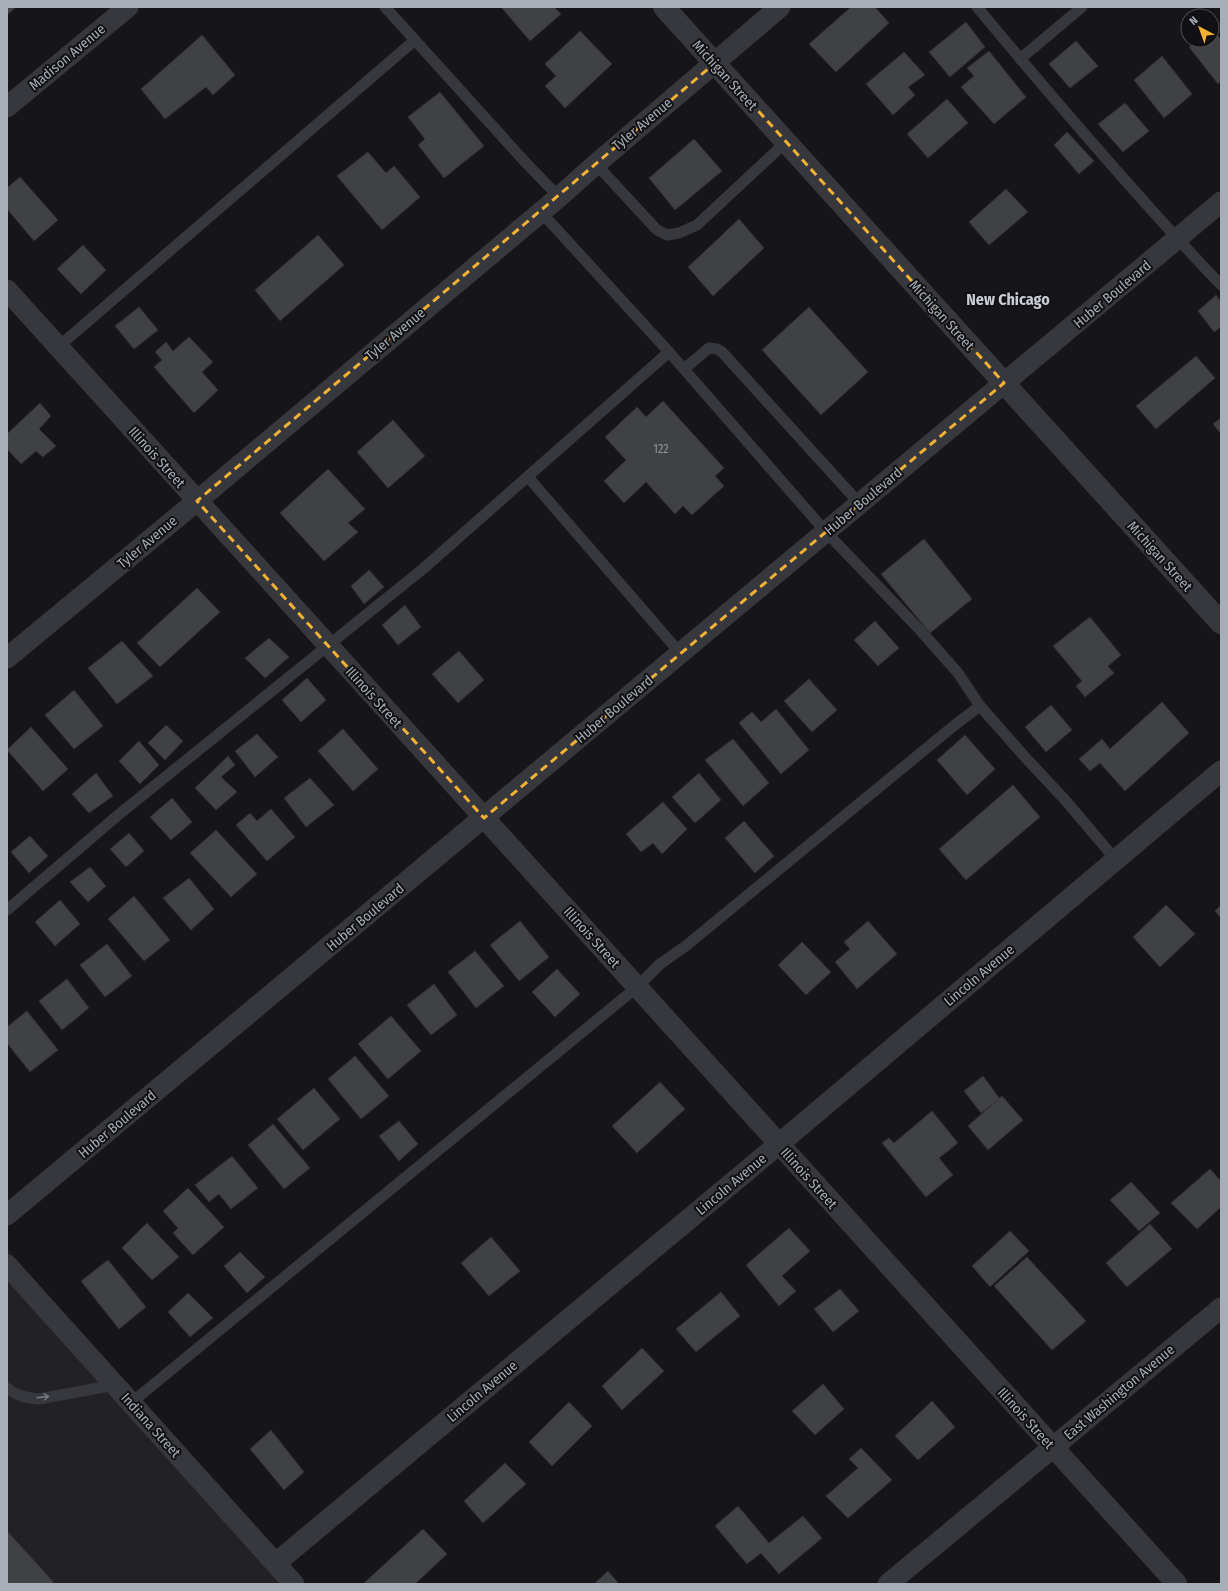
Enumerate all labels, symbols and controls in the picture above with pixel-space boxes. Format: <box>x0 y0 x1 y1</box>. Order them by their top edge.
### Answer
north arrow <box>1180 8 1220 48</box>
text: N <box>1187 14 1201 28</box>
street label: Madison Avenue <box>26 21 109 94</box>
street label: Michigan Street <box>689 37 761 114</box>
street label: Tyler Avenue <box>609 94 676 154</box>
street label: Huber Boulevard <box>1070 257 1155 332</box>
street label: Michigan Street <box>906 277 978 354</box>
district label: New Chicago <box>966 290 1050 309</box>
street label: Tyler Avenue <box>362 304 429 364</box>
street label: Illinois Street <box>125 423 189 492</box>
house number: 122 <box>653 442 669 456</box>
street label: Huber Boulevard <box>821 464 906 539</box>
street label: Tyler Avenue <box>114 512 181 572</box>
street label: Michigan Street <box>1124 518 1196 595</box>
street label: Illinois Street <box>342 663 406 732</box>
street label: Huber Boulevard <box>572 672 657 747</box>
street label: Huber Boulevard <box>323 880 408 955</box>
street label: Illinois Street <box>560 903 624 972</box>
street label: Lincoln Avenue <box>941 941 1018 1010</box>
street label: Huber Boulevard <box>75 1087 160 1162</box>
street label: Illinois Street <box>777 1144 841 1213</box>
street label: Lincoln Avenue <box>693 1150 770 1219</box>
street label: East Washington Avenue <box>1061 1341 1178 1444</box>
street label: Lincoln Avenue <box>444 1357 521 1426</box>
street label: Illinois Street <box>994 1384 1058 1453</box>
street label: Indiana Street <box>117 1390 184 1461</box>
one-way arrow <box>36 1394 49 1401</box>

